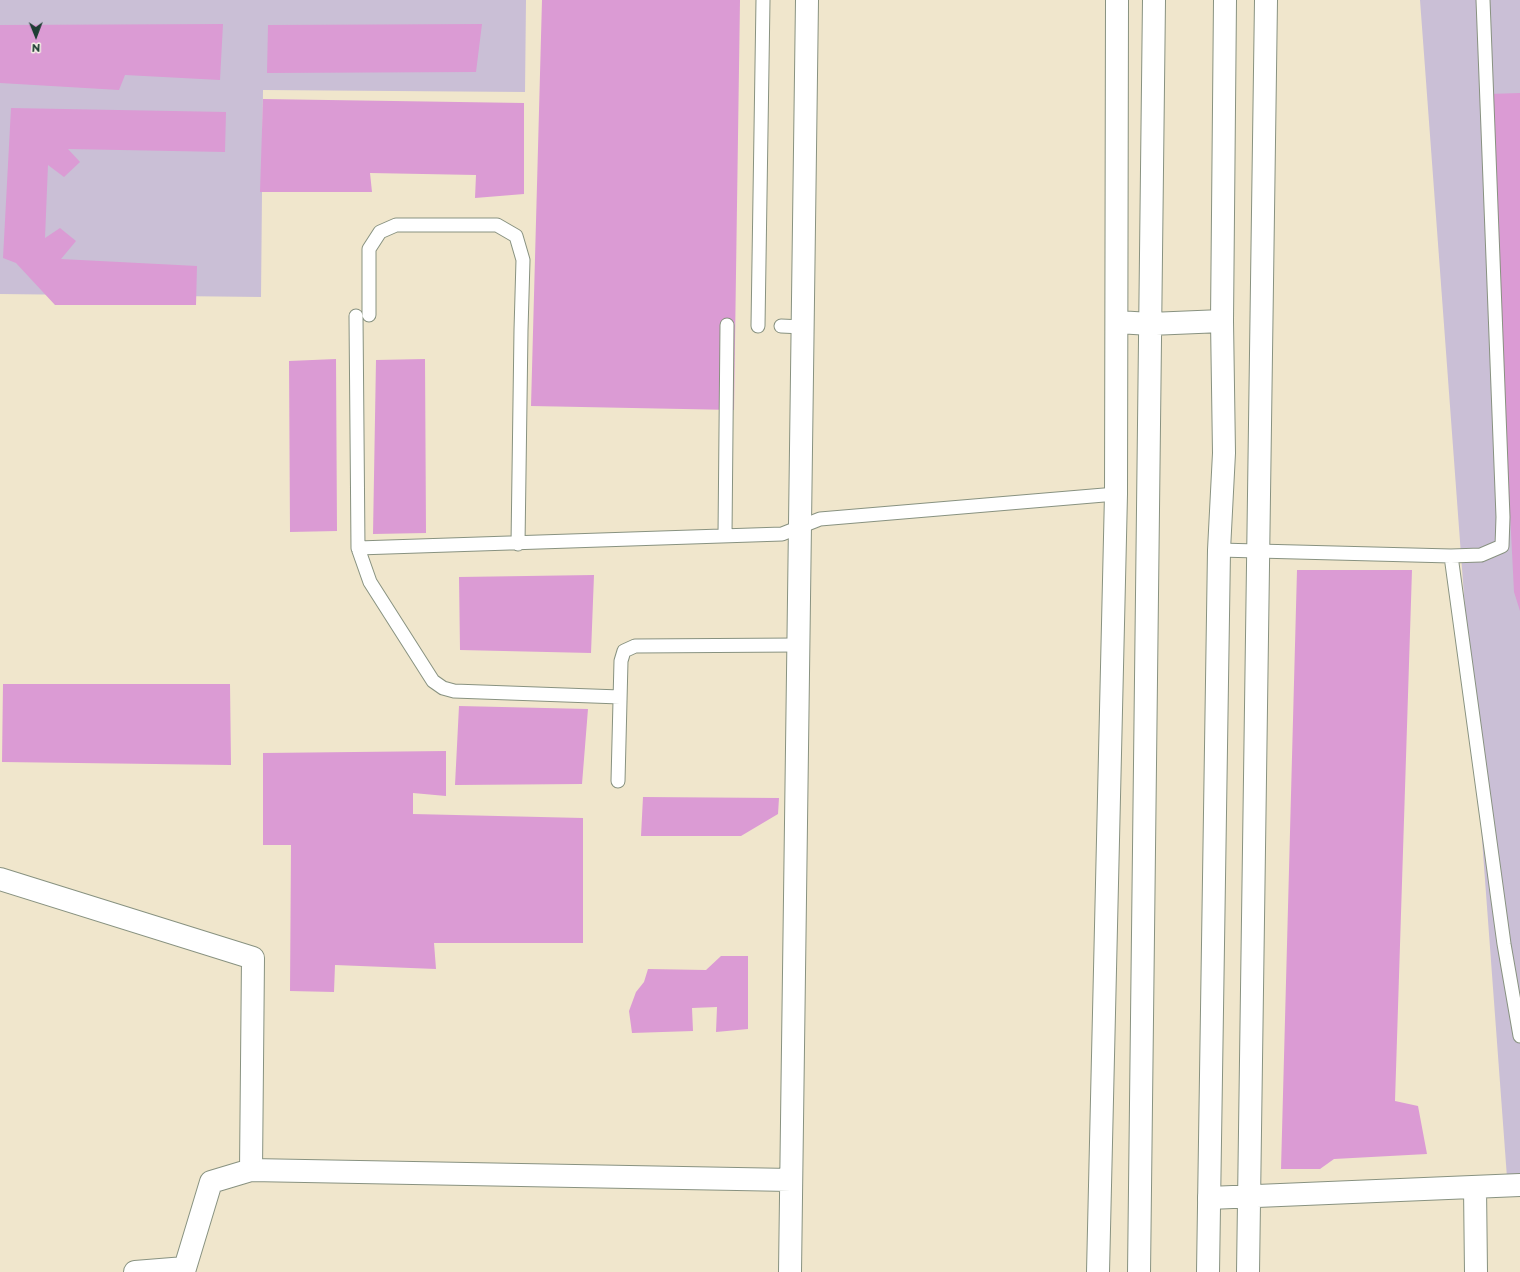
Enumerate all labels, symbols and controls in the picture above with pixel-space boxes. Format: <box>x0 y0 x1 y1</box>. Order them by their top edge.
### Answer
north arrow <box>16 16 56 56</box>
text: N <box>32 40 41 57</box>

